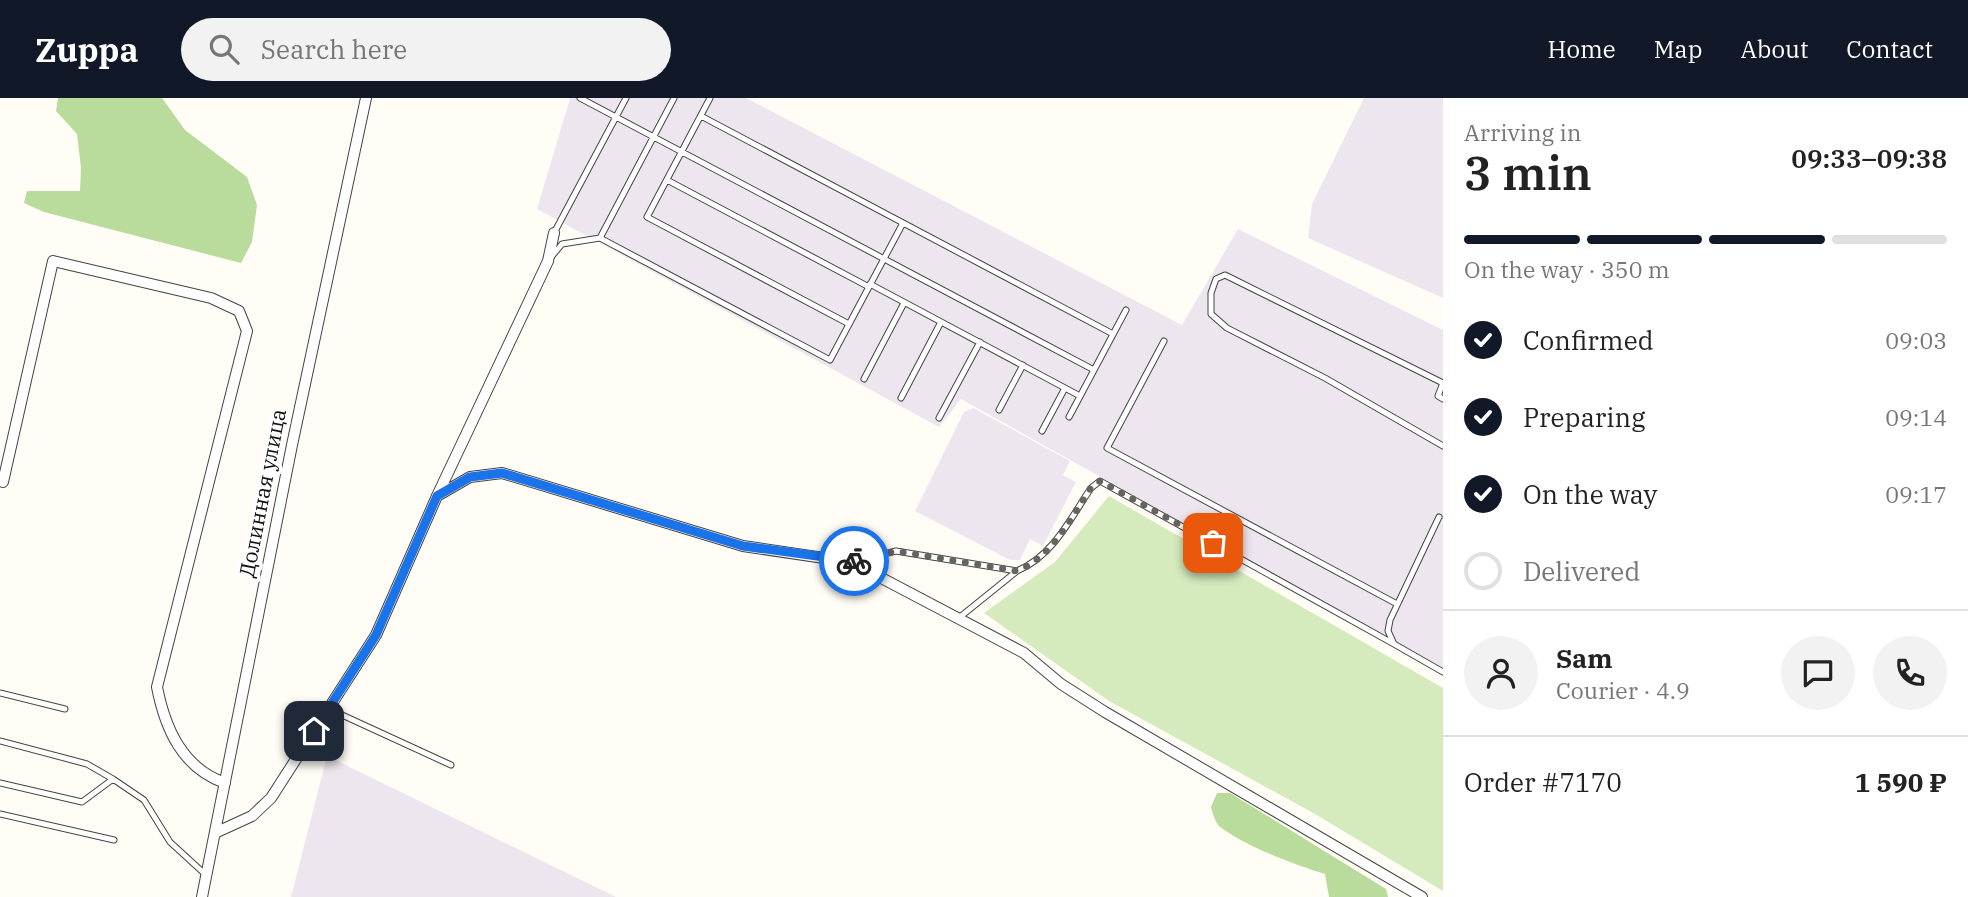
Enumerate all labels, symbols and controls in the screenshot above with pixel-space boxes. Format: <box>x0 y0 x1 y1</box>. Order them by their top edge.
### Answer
search box <box>181 18 671 81</box>
text: Zuppa <box>35 28 139 71</box>
icon: search <box>205 30 243 68</box>
text: Search here <box>261 32 407 66</box>
text: Home <box>1548 33 1616 65</box>
text: Map <box>1654 33 1702 65</box>
text: About <box>1740 33 1808 65</box>
text: Contact <box>1846 33 1933 65</box>
text: Arriving in <box>1464 117 1581 147</box>
text: 09:33–09:38 <box>1791 141 1947 175</box>
text: 3 min <box>1464 143 1592 203</box>
text: On the way · 350 m <box>1464 254 1670 284</box>
icon: check <box>1464 321 1502 359</box>
text: Confirmed <box>1523 323 1654 357</box>
text: 09:03 <box>1885 325 1947 355</box>
icon: check <box>1464 398 1502 436</box>
text: Preparing <box>1523 400 1645 434</box>
text: 09:14 <box>1885 402 1947 432</box>
street label: Долинная улица <box>232 406 292 579</box>
icon: check <box>1464 475 1502 513</box>
text: On the way <box>1523 477 1657 511</box>
text: 09:17 <box>1885 479 1947 509</box>
pin <box>1183 513 1243 573</box>
icon: bag <box>1194 524 1232 562</box>
courier <box>819 526 889 596</box>
icon: bike <box>835 542 873 580</box>
text: Delivered <box>1523 554 1640 588</box>
button: person <box>1464 636 1538 710</box>
button: chat <box>1781 636 1855 710</box>
button: phone <box>1873 636 1947 710</box>
text: Sam <box>1556 641 1612 675</box>
text: Courier · 4.9 <box>1556 675 1690 705</box>
pin <box>284 701 344 761</box>
icon: home <box>295 712 333 750</box>
text: Order #7170 <box>1464 765 1622 799</box>
text: 1 590 ₽ <box>1855 765 1947 799</box>

